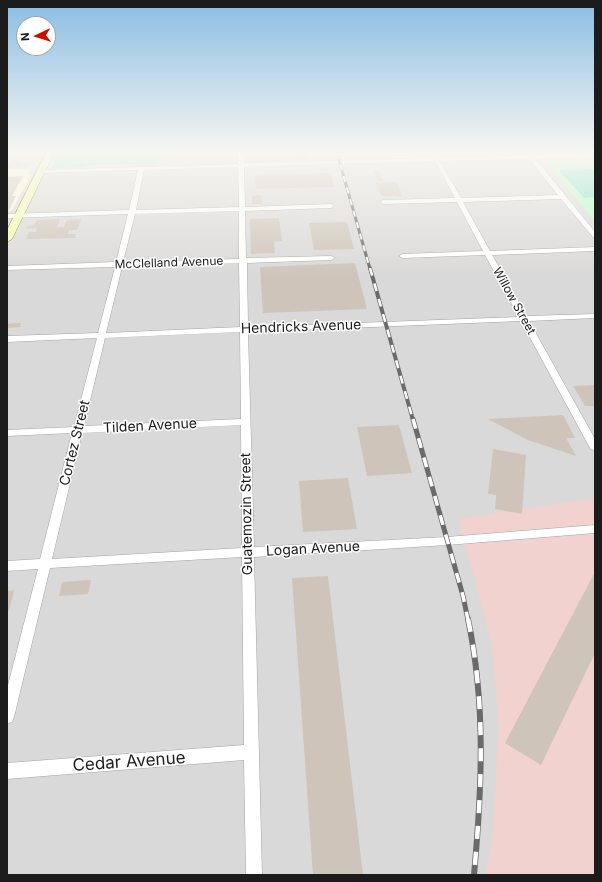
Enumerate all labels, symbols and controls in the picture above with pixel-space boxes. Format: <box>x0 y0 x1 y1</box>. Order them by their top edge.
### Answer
north arrow <box>16 16 56 56</box>
text: N <box>18 32 32 41</box>
street label: McClelland Avenue <box>114 254 224 272</box>
street label: Willow Street <box>490 265 538 337</box>
street label: Hendricks Avenue <box>241 317 361 337</box>
street label: Cortez Street <box>56 398 94 488</box>
street label: Tilden Avenue <box>103 415 197 437</box>
street label: Guatemozin Street <box>238 453 256 575</box>
street label: Logan Avenue <box>266 538 360 560</box>
street label: Cedar Avenue <box>72 748 186 776</box>

